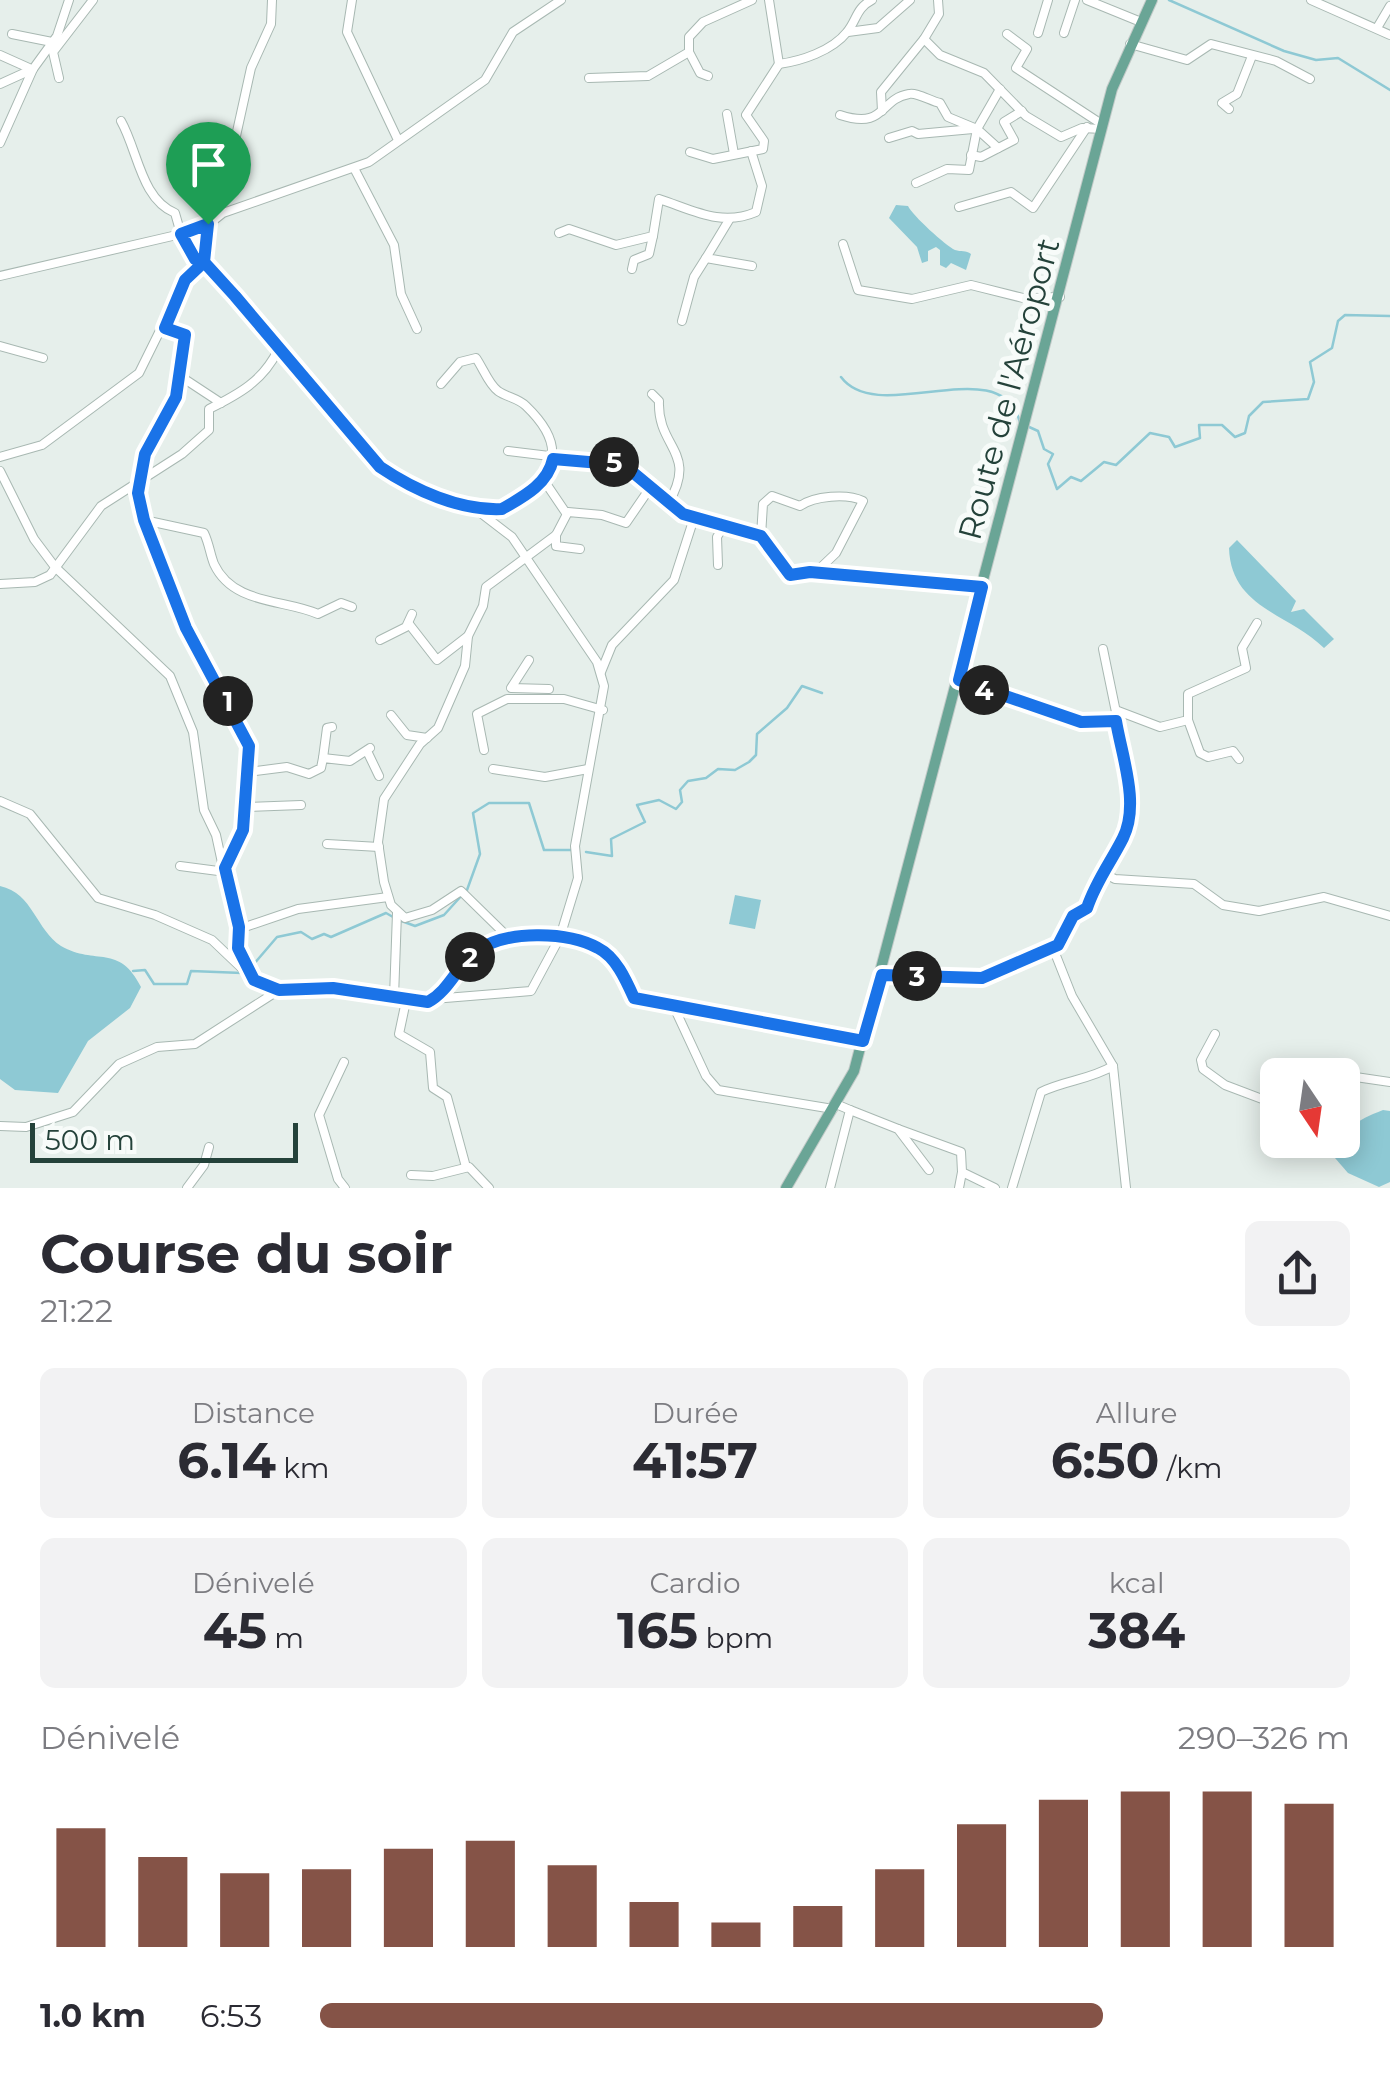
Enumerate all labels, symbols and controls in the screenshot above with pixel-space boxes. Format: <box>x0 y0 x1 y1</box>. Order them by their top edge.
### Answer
pin <box>166 122 251 225</box>
icon: arrive <box>181 137 236 192</box>
street label: Route de l'Aéroport <box>949 234 1068 544</box>
pin: 5 <box>589 437 639 487</box>
text: 5 <box>606 445 622 479</box>
pin: 4 <box>959 665 1009 715</box>
text: 4 <box>974 673 994 707</box>
pin: 1 <box>203 676 253 726</box>
text: 1 <box>223 684 233 718</box>
pin: 2 <box>445 932 495 982</box>
text: 2 <box>462 940 478 974</box>
pin: 3 <box>892 951 942 1001</box>
text: 3 <box>909 959 925 993</box>
north arrow <box>1260 1058 1360 1158</box>
map controls <box>1260 1058 1360 1158</box>
scale bar <box>30 1118 298 1162</box>
text: 500 m <box>45 1123 135 1157</box>
text: Course du soir <box>40 1220 453 1287</box>
button: share <box>1245 1221 1350 1326</box>
text: 21:22 <box>40 1291 113 1330</box>
text: Distance <box>192 1396 315 1430</box>
text: Durée <box>652 1396 738 1430</box>
text: Allure <box>1096 1396 1178 1430</box>
text: 6.14 <box>177 1430 276 1491</box>
text: 41:57 <box>632 1430 758 1491</box>
text: 6:50 <box>1051 1430 1159 1491</box>
text: km <box>276 1451 329 1485</box>
text: /km <box>1159 1451 1223 1485</box>
text: Dénivelé <box>192 1566 315 1600</box>
text: Cardio <box>649 1566 741 1600</box>
text: kcal <box>1109 1566 1165 1600</box>
text: 45 <box>203 1600 267 1661</box>
text: 165 <box>617 1600 698 1661</box>
text: 384 <box>1088 1600 1185 1661</box>
text: m <box>267 1621 304 1655</box>
text: bpm <box>698 1621 773 1655</box>
text: Dénivelé <box>40 1718 180 1757</box>
text: 290–326 m <box>1178 1718 1350 1757</box>
text: 1.0 km <box>40 1996 146 2035</box>
text: 6:53 <box>200 1996 262 2035</box>

